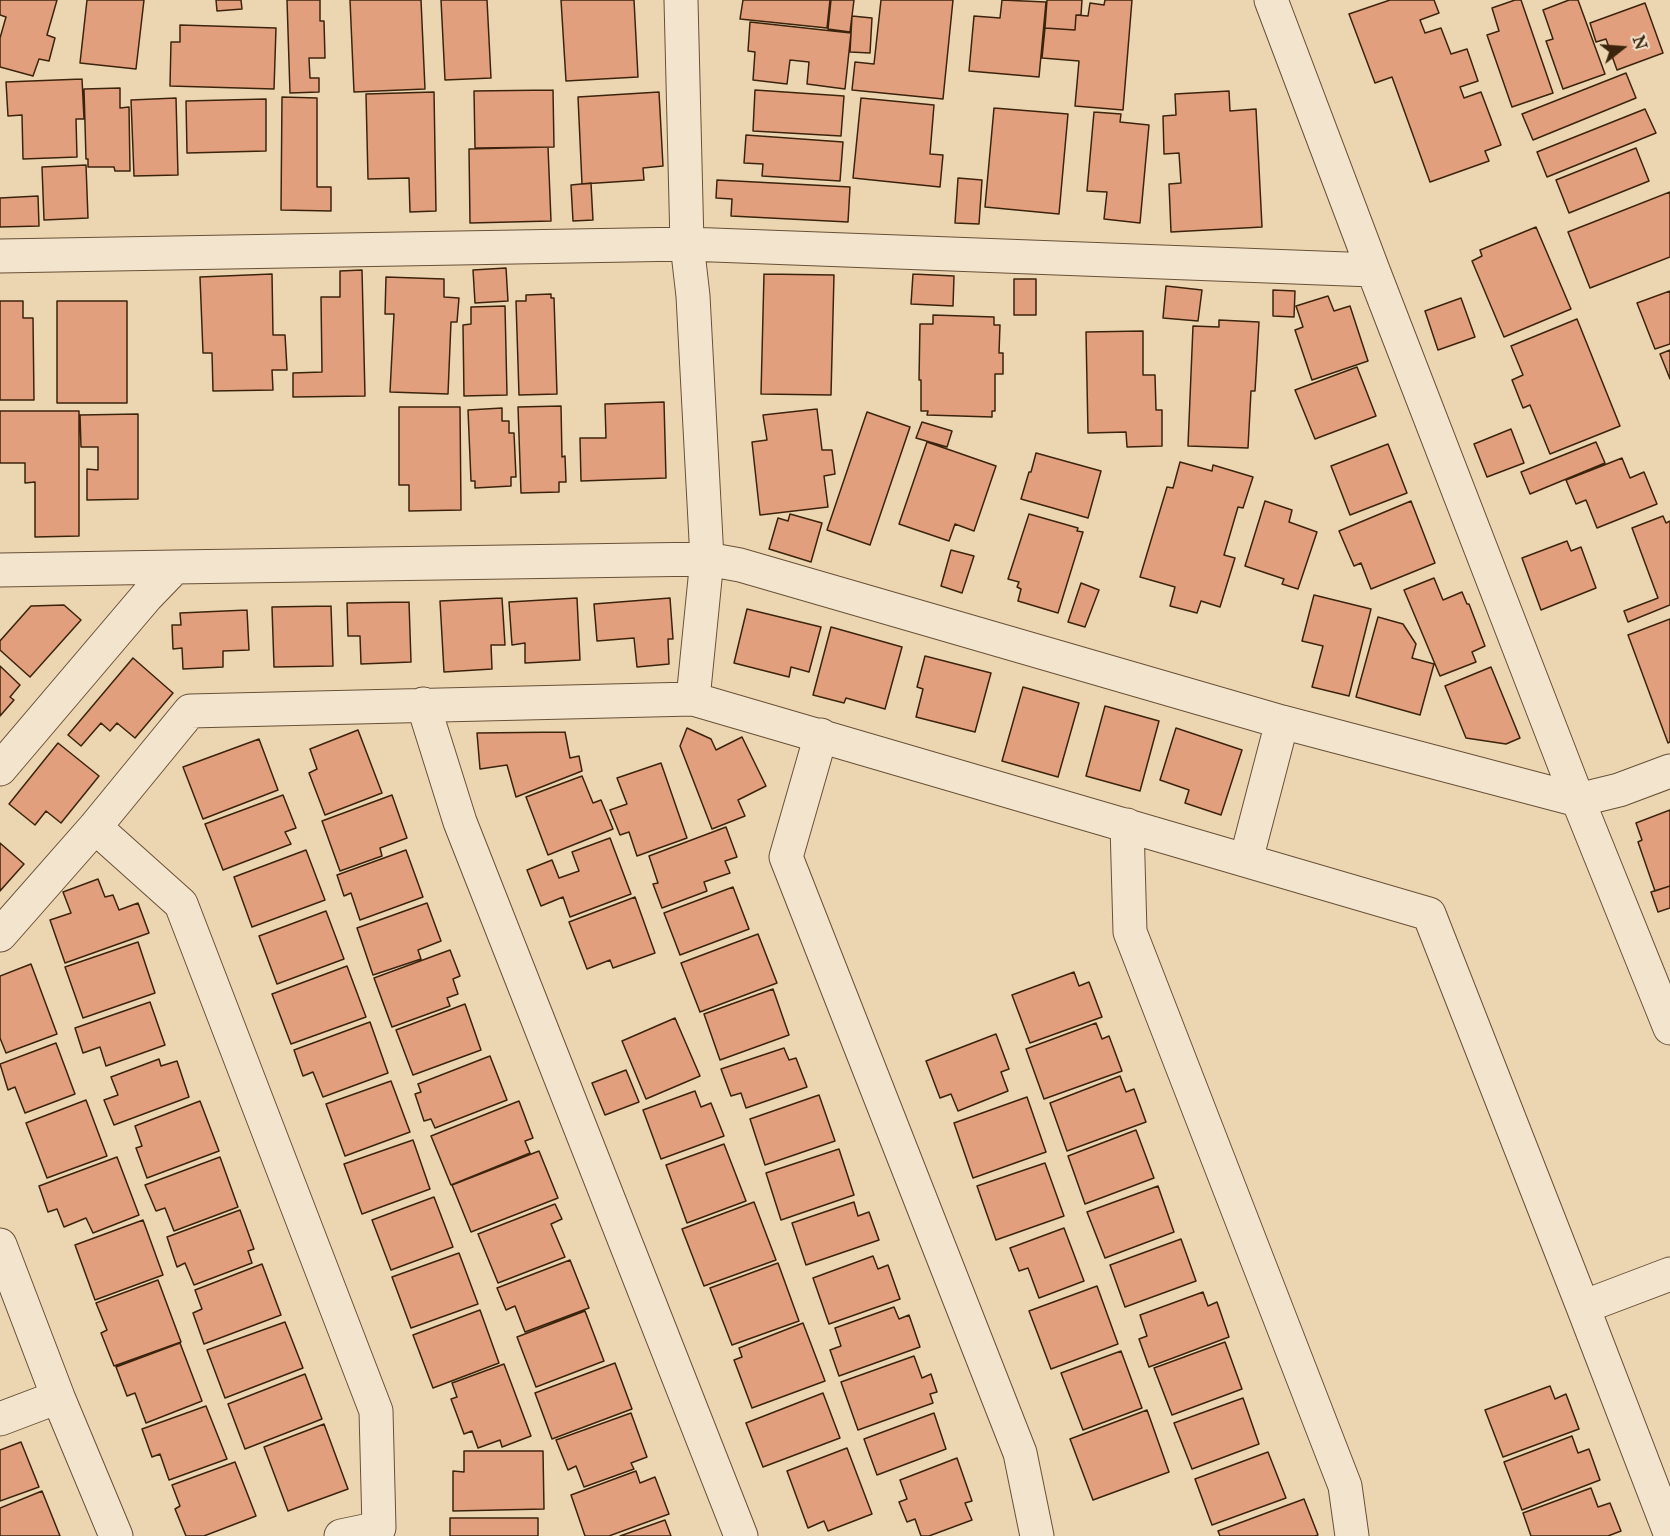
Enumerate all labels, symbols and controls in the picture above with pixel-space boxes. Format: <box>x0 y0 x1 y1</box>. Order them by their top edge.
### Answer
north arrow <box>1592 18 1652 78</box>
text: N <box>1629 33 1651 52</box>

